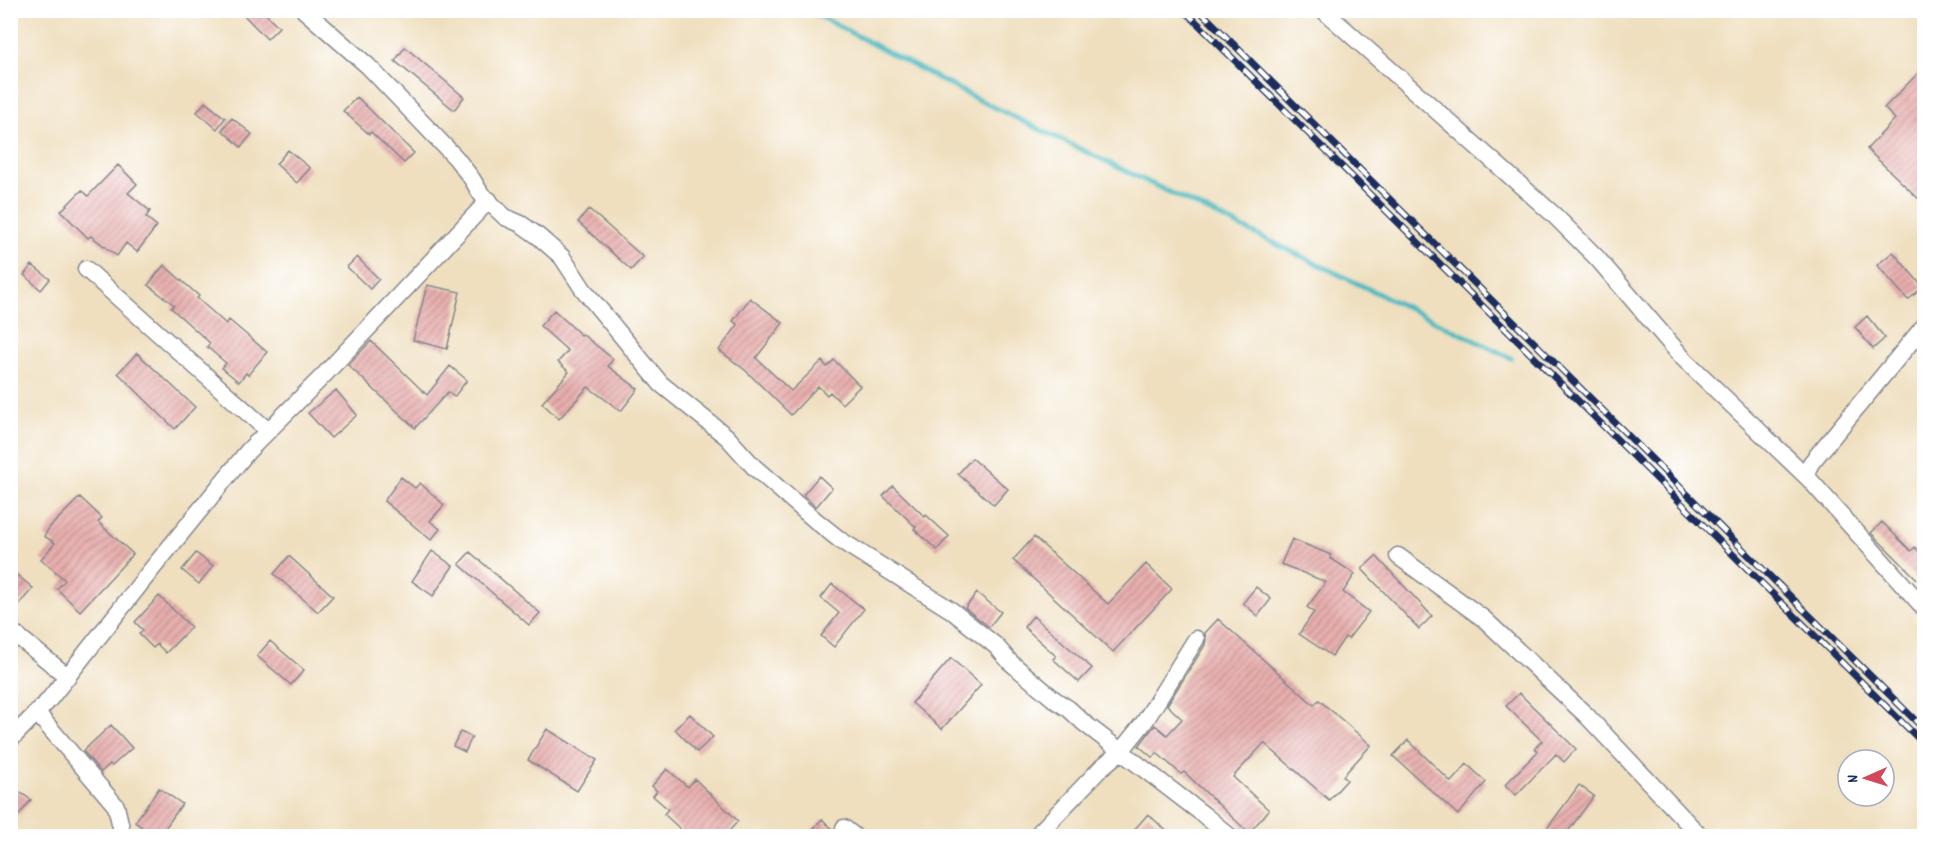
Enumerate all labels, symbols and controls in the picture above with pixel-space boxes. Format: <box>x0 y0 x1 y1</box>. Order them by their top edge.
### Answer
north arrow <box>1836 748 1896 808</box>
text: N <box>1842 774 1865 783</box>

